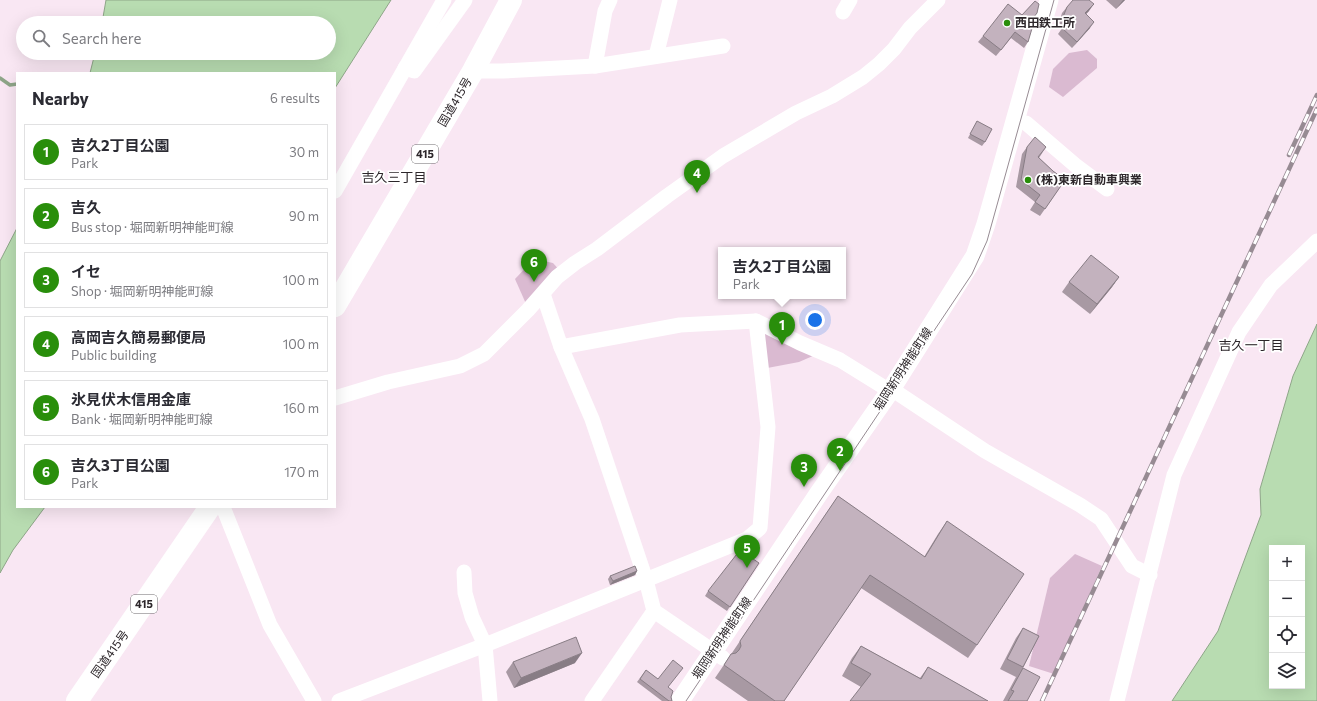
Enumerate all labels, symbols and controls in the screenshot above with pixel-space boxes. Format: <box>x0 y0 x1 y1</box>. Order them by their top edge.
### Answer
place label: 西田鉄工所 <box>1015 15 1075 29</box>
search box <box>16 16 336 60</box>
marker: 西田鉄工所 <box>1002 18 1012 28</box>
icon: search <box>30 27 52 49</box>
text: Search here <box>62 29 141 47</box>
street label: 国道415号 <box>434 74 474 129</box>
text: Nearby <box>32 88 89 109</box>
text: 6 results <box>270 90 320 106</box>
text: 吉久2丁目公園 <box>71 136 170 154</box>
text: 1 <box>43 144 49 160</box>
text: 30 m <box>289 144 319 160</box>
road number: 415 <box>412 145 438 163</box>
text: Park <box>71 155 98 171</box>
pin: 4 <box>684 160 710 193</box>
district label: 吉久三丁目 <box>361 169 427 185</box>
place label: (株)東新自動車興業 <box>1036 172 1142 186</box>
marker: (株)東新自動車興業 <box>1023 175 1033 185</box>
text: 吉久 <box>71 198 101 216</box>
text: 2 <box>42 208 50 224</box>
text: 90 m <box>289 208 319 224</box>
text: Bus stop · 堀岡新明神能町線 <box>71 219 234 235</box>
popup <box>718 247 846 299</box>
pin: 6 <box>521 249 547 282</box>
text: 吉久2丁目公園 <box>733 257 831 275</box>
text: イセ <box>71 262 101 280</box>
text: 3 <box>42 272 50 288</box>
text: 100 m <box>283 272 319 288</box>
text: Park <box>733 276 760 292</box>
text: Shop · 堀岡新明神能町線 <box>71 283 214 299</box>
your location <box>805 310 825 330</box>
pin: 1 <box>769 312 795 345</box>
street label: 堀岡新明神能町線 <box>870 324 934 413</box>
text: 高岡吉久簡易郵便局 <box>71 328 206 346</box>
text: 4 <box>42 336 50 352</box>
text: 100 m <box>283 336 319 352</box>
district label: 吉久一丁目 <box>1218 337 1284 353</box>
text: Public building <box>71 347 157 363</box>
text: 氷見伏木信用金庫 <box>71 390 191 408</box>
text: 5 <box>42 400 50 416</box>
text: 160 m <box>283 400 319 416</box>
text: Bank · 堀岡新明神能町線 <box>71 411 213 427</box>
pin: 2 <box>827 438 853 471</box>
pin: 3 <box>791 454 817 487</box>
text: 吉久3丁目公園 <box>71 456 170 474</box>
text: 6 <box>42 464 50 480</box>
text: 170 m <box>284 464 319 480</box>
text: Park <box>71 475 98 491</box>
pin: 5 <box>734 535 760 568</box>
map controls <box>1269 545 1305 689</box>
button: + <box>1269 545 1305 581</box>
button: − <box>1269 581 1305 617</box>
street label: 堀岡新明神能町線 <box>689 594 754 681</box>
road number: 415 <box>131 595 157 613</box>
button: locate <box>1269 617 1305 653</box>
street label: 国道415号 <box>88 627 131 680</box>
button: layers <box>1269 653 1305 689</box>

